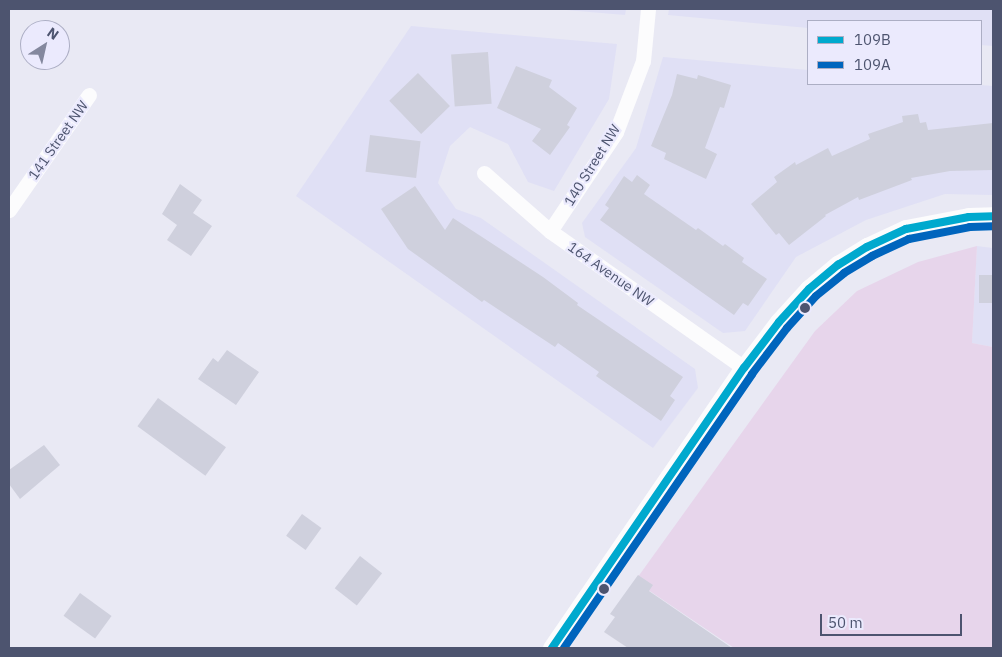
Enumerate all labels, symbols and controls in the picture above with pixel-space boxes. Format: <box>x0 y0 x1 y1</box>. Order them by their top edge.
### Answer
north arrow <box>20 20 70 70</box>
legend <box>807 20 982 85</box>
text: N <box>44 23 62 44</box>
text: 109B <box>854 30 891 49</box>
text: 109A <box>854 55 891 74</box>
street label: 141 Street NW <box>25 97 91 183</box>
street label: 140 Street NW <box>560 121 624 209</box>
street label: 164 Avenue NW <box>565 238 657 310</box>
unlabelled marker <box>800 303 810 313</box>
unlabelled marker <box>599 584 609 594</box>
scale bar <box>822 604 964 636</box>
text: 50 m <box>828 613 863 632</box>

